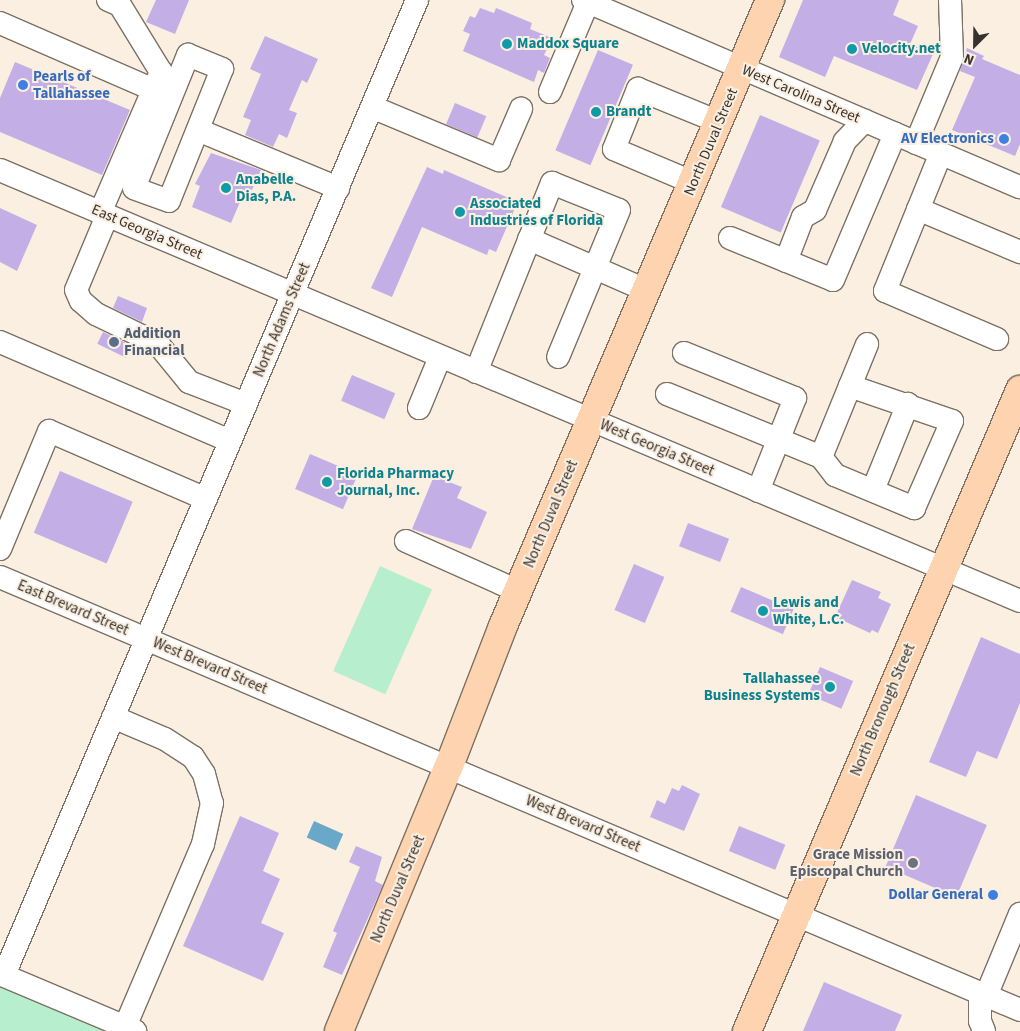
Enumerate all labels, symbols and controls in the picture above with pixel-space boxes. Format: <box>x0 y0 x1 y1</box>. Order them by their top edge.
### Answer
north arrow <box>950 20 1000 70</box>
place label: Maddox Square <box>517 35 619 53</box>
marker: Maddox Square <box>501 38 513 50</box>
place label: Velocity.net <box>862 40 941 58</box>
marker: Velocity.net <box>846 43 858 55</box>
text: N <box>961 48 977 70</box>
street label: West Carolina Street <box>739 61 863 127</box>
place label: Pearls of Tallahassee <box>33 67 110 102</box>
marker: Pearls of Tallahassee <box>17 79 29 91</box>
street label: North Duval Street <box>680 85 742 199</box>
place label: Brandt <box>606 103 651 121</box>
marker: Brandt <box>590 106 602 118</box>
place label: AV Electronics <box>901 130 994 148</box>
marker: AV Electronics <box>998 133 1010 145</box>
place label: Anabelle Dias, P.A. <box>236 170 296 205</box>
marker: Anabelle Dias, P.A. <box>220 182 232 194</box>
place label: Associated Industries of Florida <box>470 194 603 229</box>
street label: East Georgia Street <box>89 201 205 263</box>
marker: Associated Industries of Florida <box>454 206 466 218</box>
street label: North Adams Street <box>250 260 314 380</box>
place label: Addition Financial <box>124 324 184 359</box>
marker: Addition Financial <box>108 336 120 348</box>
street label: West Georgia Street <box>597 416 717 480</box>
street label: North Duval Street <box>520 457 582 571</box>
place label: Florida Pharmacy Journal, Inc. <box>337 464 454 499</box>
marker: Florida Pharmacy Journal, Inc. <box>321 476 333 488</box>
street label: East Brevard Street <box>15 576 131 640</box>
place label: Lewis and White, L.C. <box>773 593 844 628</box>
marker: Lewis and White, L.C. <box>757 605 769 617</box>
street label: West Brevard Street <box>150 634 270 698</box>
street label: North Bronough Street <box>847 641 919 779</box>
place label: Tallahassee Business Systems <box>704 669 820 704</box>
marker: Tallahassee Business Systems <box>824 681 836 693</box>
street label: West Brevard Street <box>523 792 643 856</box>
street label: North Duval Street <box>367 832 429 946</box>
place label: Grace Mission Episcopal Church <box>790 845 903 880</box>
marker: Grace Mission Episcopal Church <box>907 857 919 869</box>
place label: Dollar General <box>888 886 983 904</box>
marker: Dollar General <box>987 889 999 901</box>

